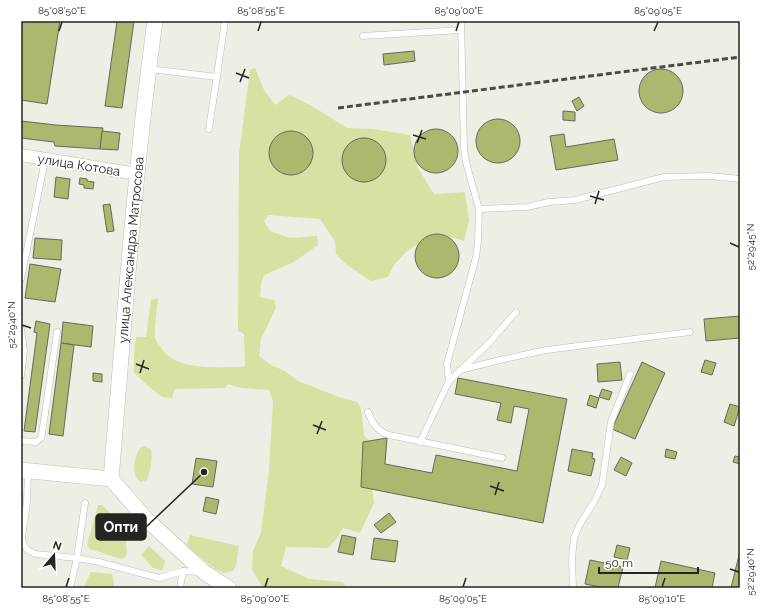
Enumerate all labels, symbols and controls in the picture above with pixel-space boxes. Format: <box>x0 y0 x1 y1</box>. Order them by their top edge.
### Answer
text: 85°08'50"E <box>38 5 86 16</box>
text: 85°08'55"E <box>237 5 285 16</box>
text: 85°09'00"E <box>435 5 483 16</box>
text: 85°09'05"E <box>634 5 682 16</box>
street label: улица Котова <box>37 151 121 179</box>
street label: улица Александра Матросова <box>115 156 146 344</box>
text: 52°29'45"N <box>745 224 756 270</box>
text: 52°29'40"N <box>6 301 17 349</box>
callout: Опти <box>96 514 146 540</box>
text: Опти <box>104 519 138 535</box>
north arrow <box>34 535 74 575</box>
text: N <box>51 539 63 554</box>
text: 52°29'40"N <box>745 548 756 596</box>
scale bar <box>599 549 698 575</box>
text: 50 m <box>605 556 633 570</box>
text: 85°08'55"E <box>42 593 90 604</box>
text: 85°09'00"E <box>241 593 289 604</box>
text: 85°09'05"E <box>439 593 487 604</box>
text: 85°09'10"E <box>639 593 685 604</box>

